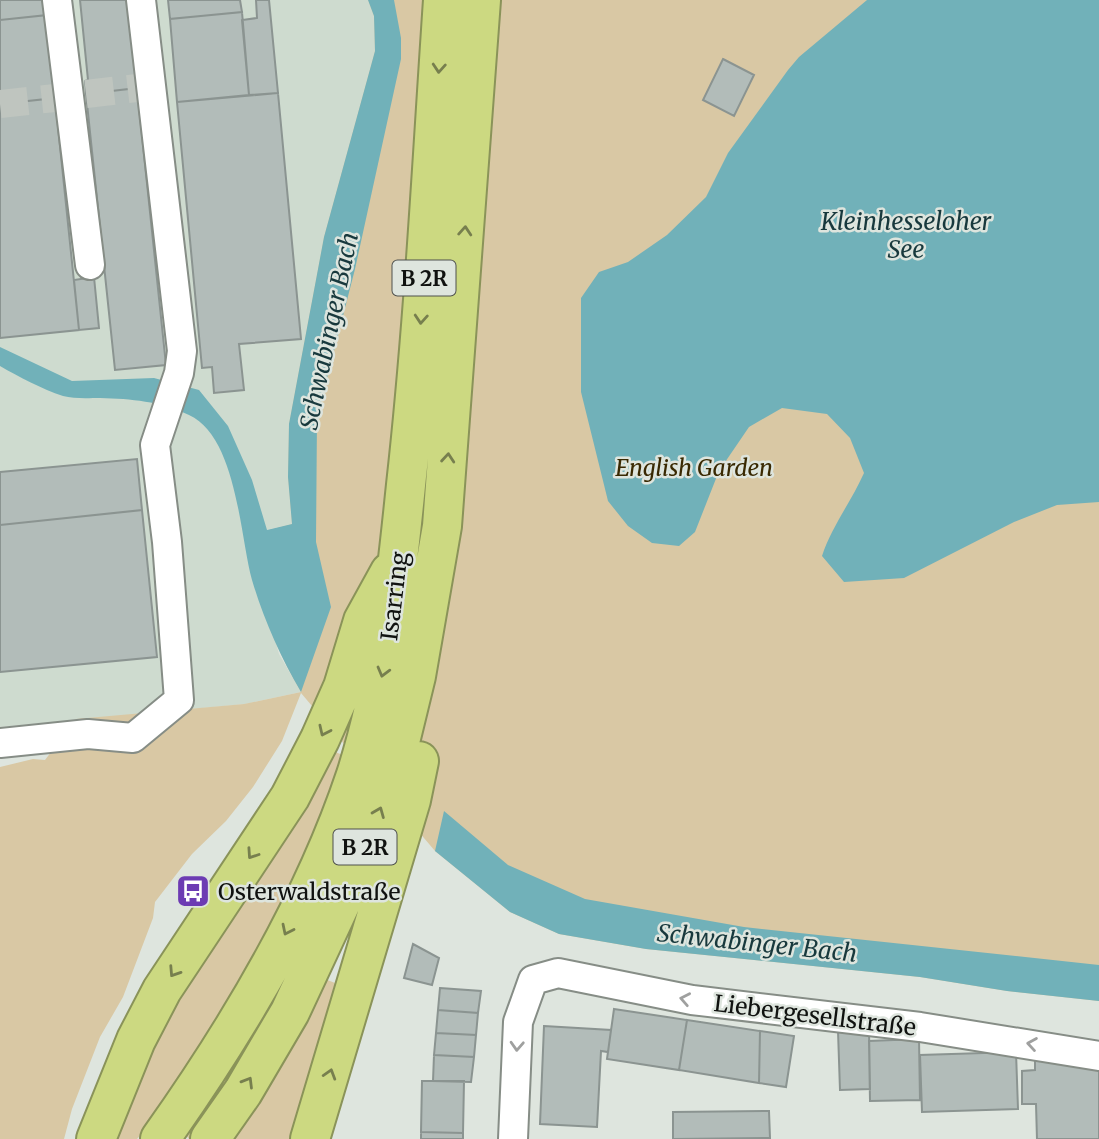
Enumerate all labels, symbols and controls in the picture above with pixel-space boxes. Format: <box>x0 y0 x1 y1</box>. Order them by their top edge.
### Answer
one-way arrow <box>431 63 446 74</box>
water label: Kleinhesseloher See <box>820 206 993 265</box>
one-way arrow <box>458 225 473 236</box>
water label: Schwabinger Bach <box>293 229 365 433</box>
road number: B 2R <box>392 260 456 296</box>
one-way arrow <box>414 314 429 325</box>
one-way arrow <box>440 452 455 463</box>
park label: English Garden <box>615 453 773 482</box>
street label: Isarring <box>374 550 414 642</box>
one-way arrow <box>377 665 391 677</box>
one-way arrow <box>318 724 332 737</box>
one-way arrow <box>371 806 385 819</box>
road number: B 2R <box>334 830 396 864</box>
one-way arrow <box>248 846 260 859</box>
bus stop icon: Osterwaldstraße <box>174 872 212 910</box>
place label: Osterwaldstraße <box>218 877 401 906</box>
water label: Schwabinger Bach <box>655 917 859 969</box>
one-way arrow <box>282 923 296 935</box>
one-way arrow <box>170 964 183 977</box>
street label: Liebergesellstraße <box>712 988 918 1042</box>
one-way arrow <box>679 992 691 1007</box>
one-way arrow <box>1026 1036 1038 1051</box>
one-way arrow <box>510 1041 525 1052</box>
one-way arrow <box>322 1068 337 1080</box>
one-way arrow <box>240 1077 253 1090</box>

